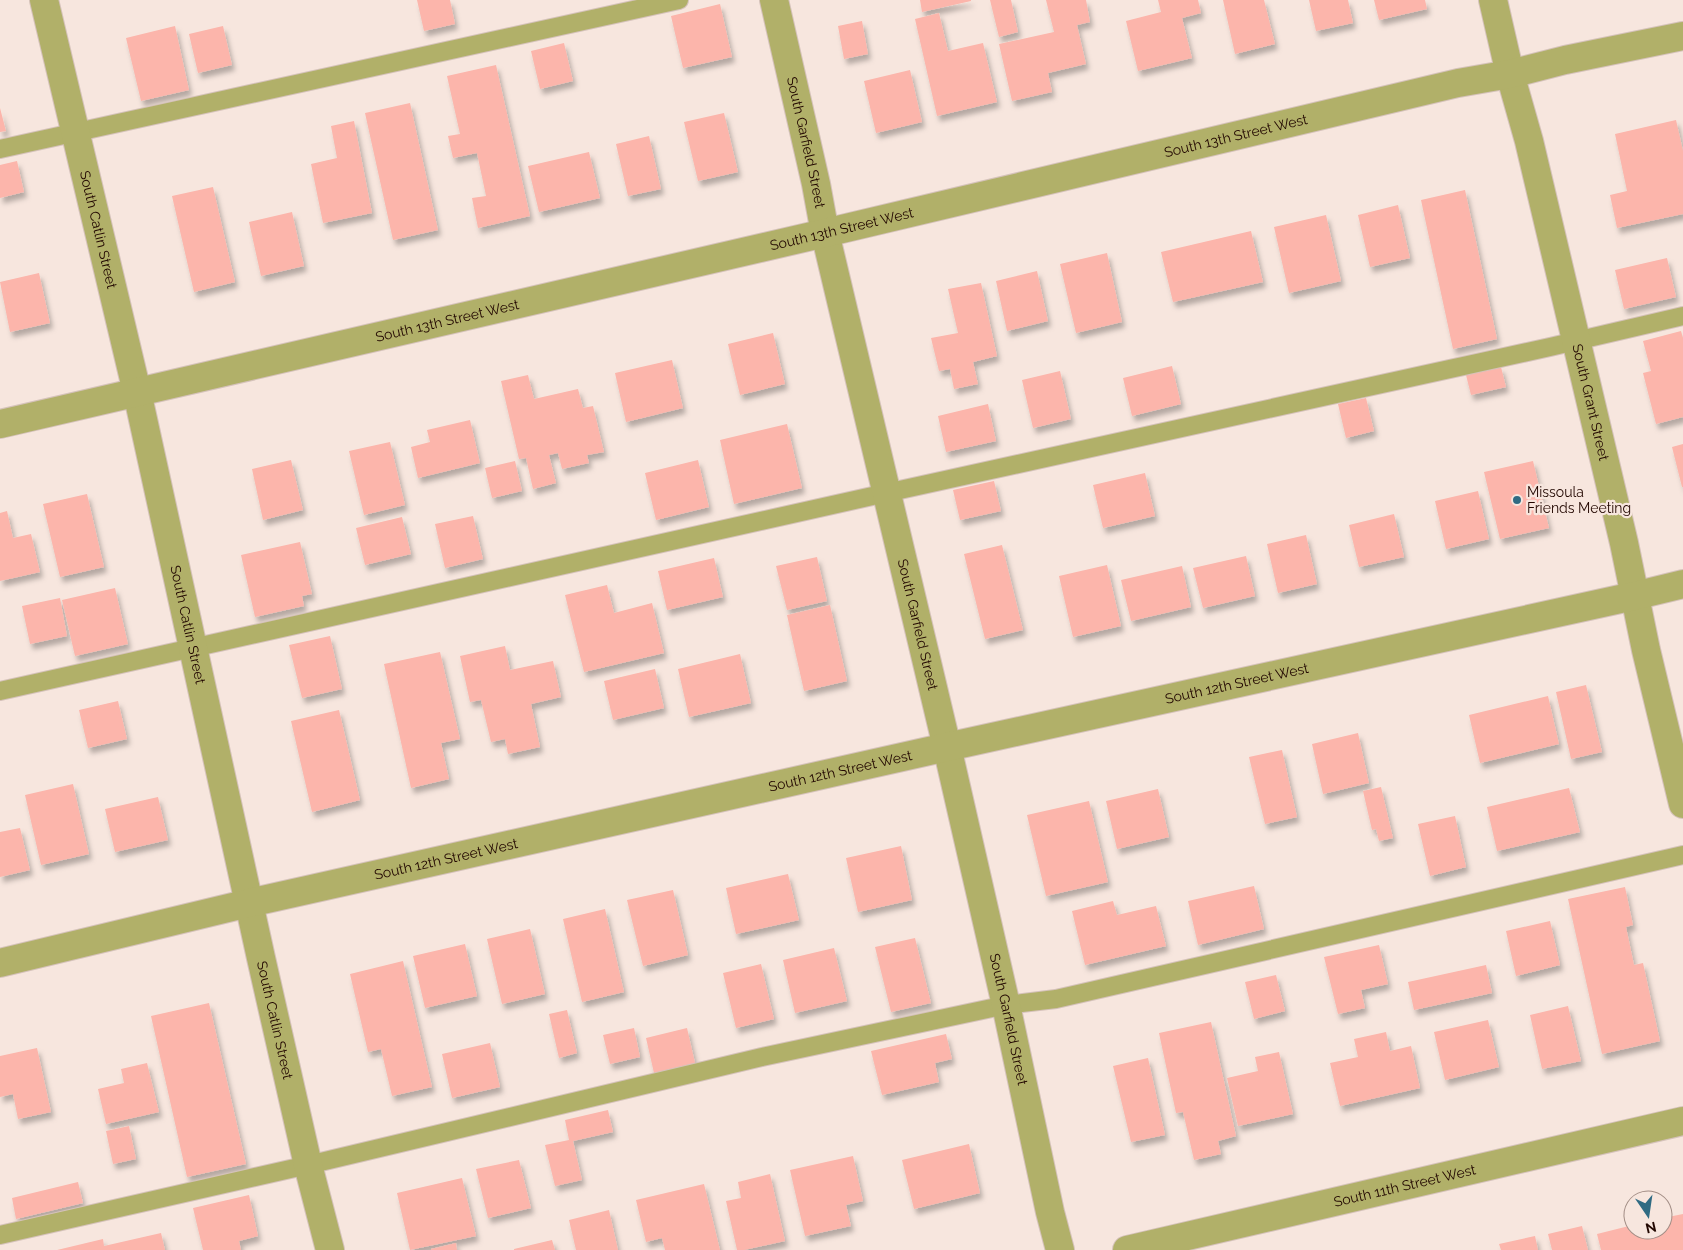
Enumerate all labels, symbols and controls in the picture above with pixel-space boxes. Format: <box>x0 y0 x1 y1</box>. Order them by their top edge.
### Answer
street label: South Garfield Street <box>784 75 828 210</box>
street label: South 13th Street West <box>1162 111 1309 160</box>
street label: South Catlin Street <box>77 169 120 291</box>
street label: South 13th Street West <box>768 204 915 253</box>
street label: South 13th Street West <box>374 296 521 345</box>
street label: South Grant Street <box>1569 342 1612 462</box>
place label: Missoula Friends Meeting <box>1527 484 1631 516</box>
marker: Missoula Friends Meeting <box>1511 494 1523 506</box>
street label: South Garfield Street <box>895 557 941 692</box>
street label: South Catlin Street <box>167 564 209 686</box>
street label: South 12th Street West <box>1163 660 1310 707</box>
street label: South 12th Street West <box>767 747 914 795</box>
street label: South 12th Street West <box>373 835 520 883</box>
street label: South Garfield Street <box>986 952 1031 1087</box>
street label: South Catlin Street <box>254 959 296 1081</box>
street label: South 11th Street West <box>1332 1161 1478 1210</box>
north arrow <box>1623 1190 1673 1240</box>
text: N <box>1644 1219 1658 1237</box>

